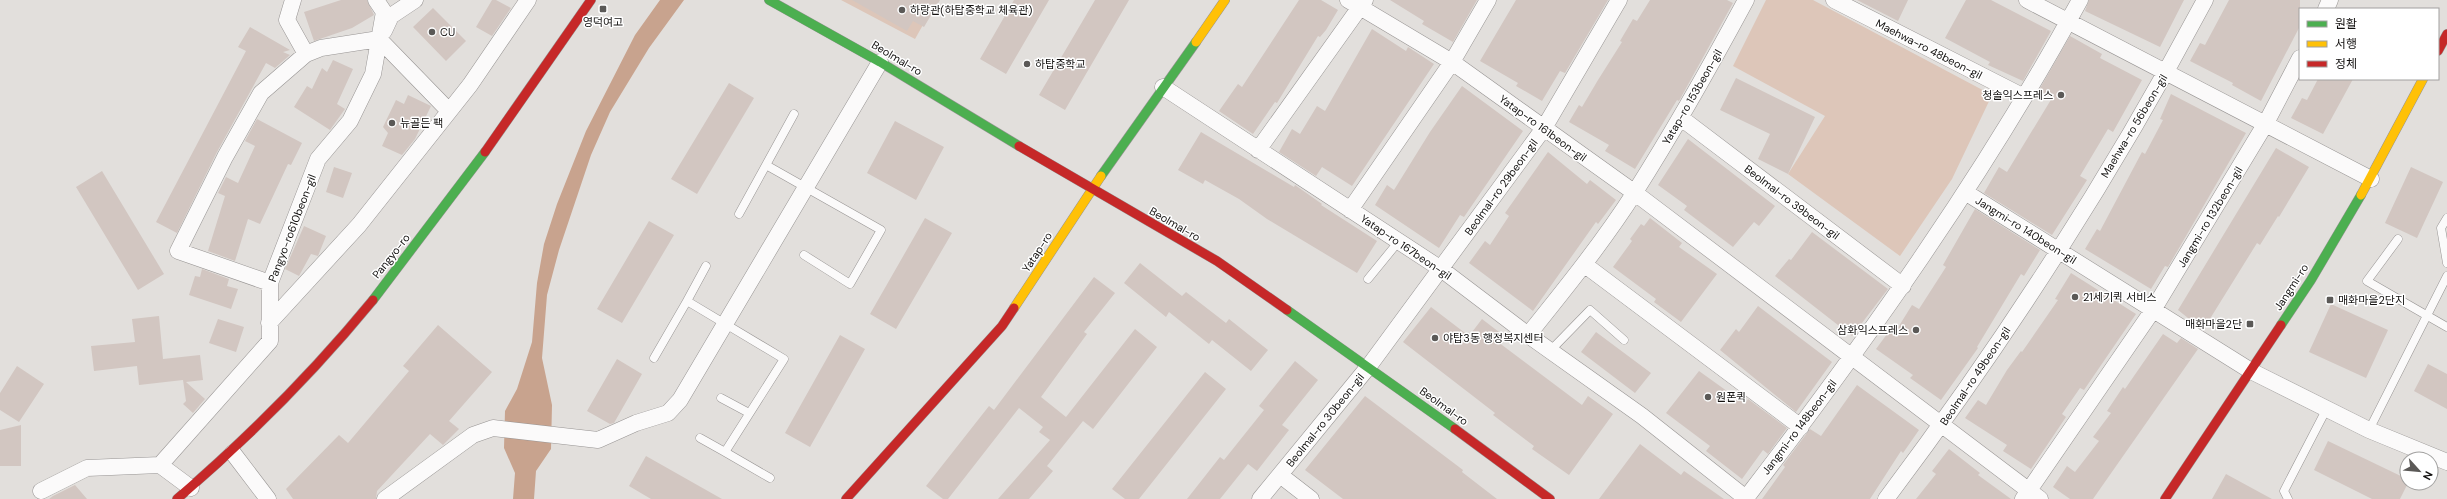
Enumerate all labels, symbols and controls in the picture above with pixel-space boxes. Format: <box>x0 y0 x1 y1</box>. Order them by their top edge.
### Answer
place label: 하랑관(하탑중학교 체육관) <box>910 3 1032 17</box>
marker: 영덕여고 <box>598 4 608 14</box>
marker: 하랑관(하탑중학교 체육관) <box>897 5 907 15</box>
legend <box>2299 8 2439 80</box>
place label: 영덕여고 <box>583 15 623 29</box>
street label: Maehwa-ro 48beon-gil <box>1873 16 1985 82</box>
text: 원활 <box>2335 16 2357 32</box>
place label: CU <box>440 25 455 39</box>
marker: CU <box>427 27 437 37</box>
text: 서행 <box>2335 36 2357 52</box>
street label: Beolmal-ro <box>869 37 925 79</box>
street label: Yatap-ro 153beon-gil <box>1659 47 1725 147</box>
text: 정체 <box>2335 56 2357 72</box>
place label: 하탑중학교 <box>1035 57 1086 71</box>
marker: 하탑중학교 <box>1022 59 1032 69</box>
street label: Maehwa-ro 56beon-gil <box>2098 72 2170 180</box>
place label: 청솔익스프레스 <box>1982 88 2053 102</box>
marker: 청솔익스프레스 <box>2056 90 2066 100</box>
street label: Yatap-ro 161beon-gil <box>1497 92 1589 164</box>
place label: 뉴골든 팩 <box>400 116 443 130</box>
marker: 뉴골든 팩 <box>387 118 397 128</box>
street label: Beolmal-ro 29beon-gil <box>1461 136 1541 238</box>
street label: Beolmal-ro 39beon-gil <box>1742 162 1842 242</box>
street label: Jangmi-ro 132beon-gil <box>2174 164 2246 270</box>
street label: Pangyo-ro610beon-gil <box>265 172 319 284</box>
street label: Jangmi-ro 140beon-gil <box>1973 193 2079 267</box>
street label: Beolmal-ro <box>1147 204 1203 244</box>
street label: Yatap-ro 167beon-gil <box>1358 211 1454 283</box>
street label: Yatap-ro <box>1019 229 1055 275</box>
street label: Pangyo-ro <box>369 231 413 281</box>
street label: Jangmi-ro <box>2271 261 2311 313</box>
place label: 21세기퀵 서비스 <box>2083 290 2156 304</box>
marker: 21세기퀵 서비스 <box>2070 292 2080 302</box>
place label: 매화마을2단지 <box>2338 293 2405 307</box>
marker: 매화마을2단지 <box>2325 295 2335 305</box>
place label: 매화마을2단 <box>2185 317 2242 331</box>
marker: 매화마을2단 <box>2245 319 2255 329</box>
place label: 삼화익스프레스 <box>1837 323 1908 337</box>
street label: Beolmal-ro 49beon-gil <box>1937 324 2013 428</box>
marker: 삼화익스프레스 <box>1911 325 1921 335</box>
place label: 야탑3동 행정복지센터 <box>1443 331 1544 345</box>
marker: 야탑3동 행정복지센터 <box>1430 333 1440 343</box>
street label: Beolmal-ro 30beon-gil <box>1283 370 1367 470</box>
street label: Jangmi-ro 148beon-gil <box>1759 377 1839 477</box>
street label: Beolmal-ro <box>1417 384 1471 428</box>
place label: 원폰퀵 <box>1716 390 1746 404</box>
marker: 원폰퀵 <box>1703 392 1713 402</box>
north arrow <box>2399 451 2439 491</box>
text: N <box>2420 469 2436 482</box>

